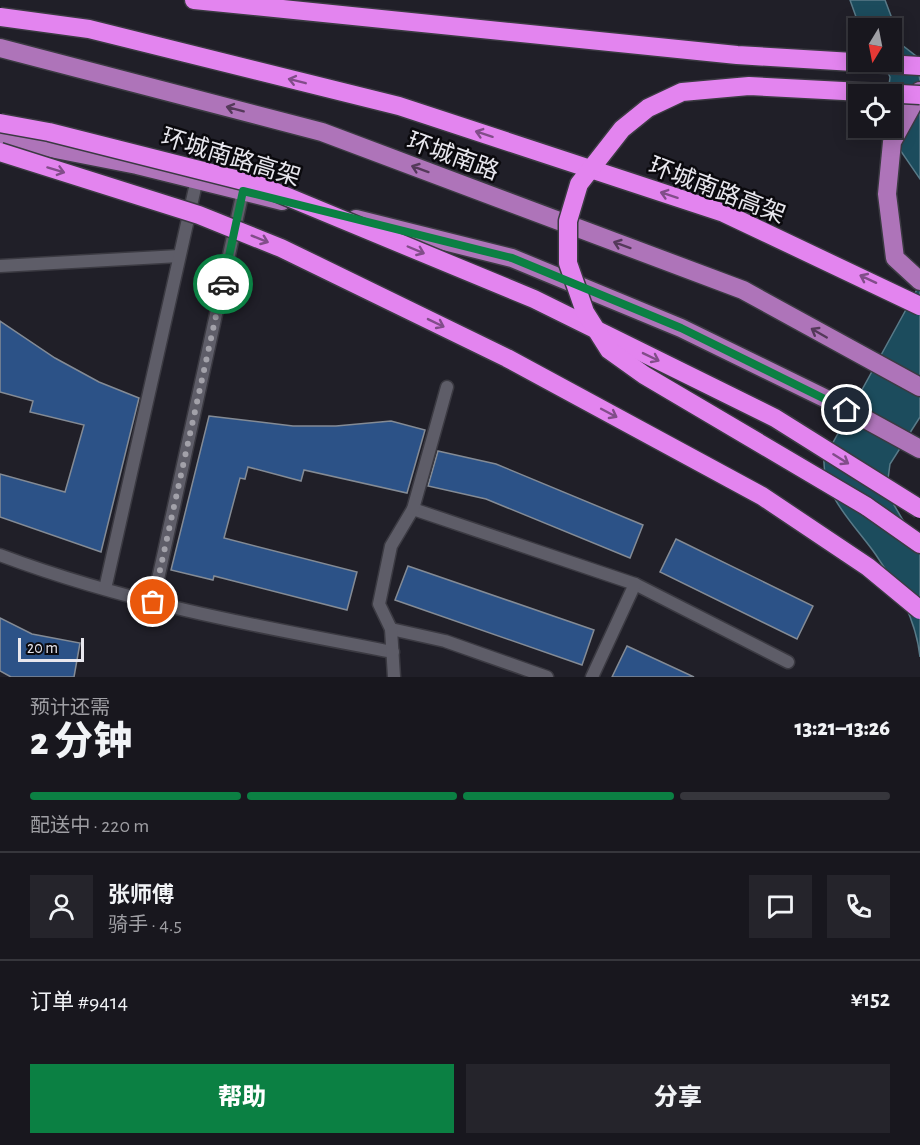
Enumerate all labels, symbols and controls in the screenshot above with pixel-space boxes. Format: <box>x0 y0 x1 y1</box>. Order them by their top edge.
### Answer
north arrow <box>848 18 902 72</box>
map controls <box>848 18 902 138</box>
one-way arrow <box>287 74 306 86</box>
button: locate <box>848 84 902 138</box>
one-way arrow <box>225 103 244 115</box>
street label: 环城南路高架 <box>158 124 304 190</box>
street label: 环城南路 <box>403 127 503 185</box>
one-way arrow <box>475 128 494 139</box>
street label: 环城南路高架 <box>645 152 789 228</box>
one-way arrow <box>411 163 430 174</box>
one-way arrow <box>46 165 65 176</box>
one-way arrow <box>660 189 679 200</box>
one-way arrow <box>250 234 269 245</box>
one-way arrow <box>613 238 632 249</box>
one-way arrow <box>406 245 425 256</box>
courier <box>193 254 253 314</box>
icon: car <box>207 268 240 301</box>
one-way arrow <box>859 273 877 285</box>
one-way arrow <box>427 318 445 330</box>
one-way arrow <box>811 327 828 339</box>
one-way arrow <box>641 352 659 363</box>
pin <box>821 384 872 435</box>
icon: home <box>830 393 863 426</box>
one-way arrow <box>600 407 617 419</box>
one-way arrow <box>832 454 849 466</box>
pin <box>127 576 178 627</box>
icon: bag <box>136 585 169 618</box>
scale bar <box>18 635 84 662</box>
text: 20 m <box>27 640 58 656</box>
text: 预计还需 <box>30 698 110 718</box>
text: 13:21–13:26 <box>795 717 890 739</box>
text: 2 分钟 <box>30 723 132 762</box>
text: 配送中 · 220 m <box>30 816 149 836</box>
button: person <box>30 875 93 938</box>
button: chat <box>749 875 812 938</box>
button: phone <box>827 875 890 938</box>
text: 张师傅 <box>108 884 174 906</box>
text: 骑手 · 4.5 <box>108 915 182 935</box>
text: ¥152 <box>851 988 890 1010</box>
text: 订单 #9414 <box>30 991 128 1013</box>
button: 帮助 <box>30 1064 454 1133</box>
button: 分享 <box>466 1064 890 1133</box>

